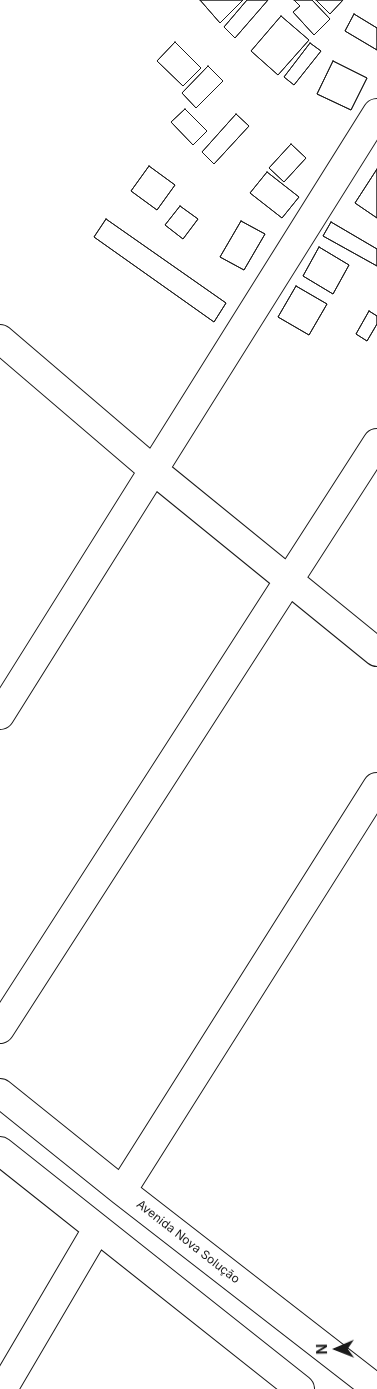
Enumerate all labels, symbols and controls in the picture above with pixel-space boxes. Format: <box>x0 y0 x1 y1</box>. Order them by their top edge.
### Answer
street label: Avenida Nova Solução <box>134 1197 242 1287</box>
north arrow <box>312 1324 362 1374</box>
text: N <box>313 1344 330 1355</box>

